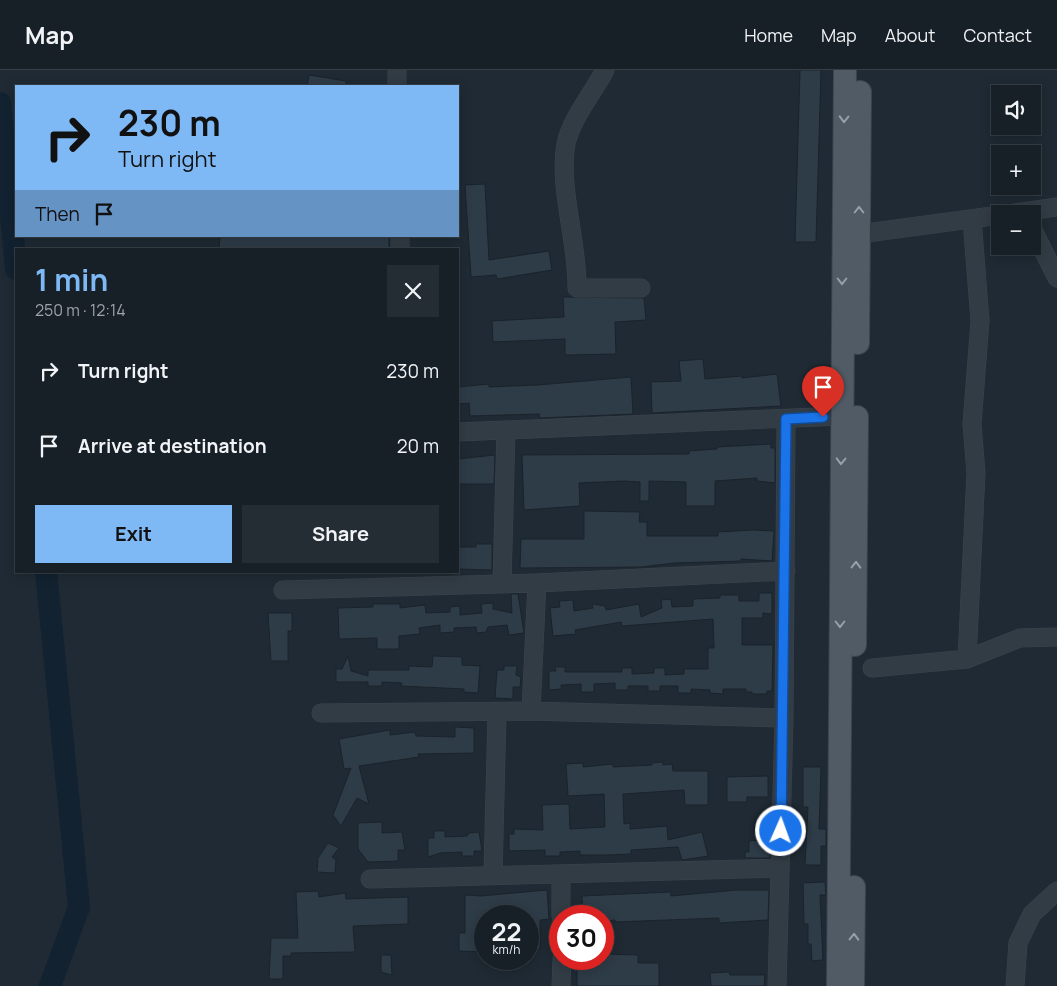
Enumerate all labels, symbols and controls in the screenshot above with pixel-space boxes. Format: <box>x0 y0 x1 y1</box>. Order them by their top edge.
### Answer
text: Map <box>25 18 74 51</box>
text: Home <box>744 23 793 47</box>
text: Map <box>821 23 857 47</box>
text: About <box>885 23 935 47</box>
text: Contact <box>963 23 1032 47</box>
map controls <box>991 85 1041 255</box>
button: sound <box>991 85 1041 135</box>
text: 230 m <box>118 99 221 147</box>
icon: right <box>35 105 100 170</box>
one-way arrow <box>839 115 849 123</box>
text: Turn right <box>118 144 216 174</box>
button: + <box>991 145 1041 195</box>
icon: arrive <box>90 200 118 228</box>
text: Then <box>35 201 80 227</box>
button: − <box>991 205 1041 255</box>
one-way arrow <box>854 206 864 214</box>
text: 1 min <box>35 259 108 300</box>
button: close <box>387 265 439 317</box>
one-way arrow <box>837 278 847 285</box>
text: 250 m · 12:14 <box>35 299 126 321</box>
icon: right <box>35 357 63 385</box>
text: Turn right <box>78 358 168 384</box>
text: 230 m <box>386 358 439 384</box>
pin <box>802 366 844 417</box>
icon: arrive <box>809 373 837 401</box>
icon: arrive <box>35 432 63 460</box>
text: Arrive at destination <box>78 433 267 459</box>
text: 20 m <box>397 433 439 459</box>
one-way arrow <box>836 458 846 465</box>
button: Exit <box>35 505 232 563</box>
button: Share <box>242 505 439 563</box>
one-way arrow <box>851 561 861 568</box>
one-way arrow <box>835 620 845 628</box>
position arrow <box>754 804 806 856</box>
speed limit sign: 30 <box>549 905 614 970</box>
text: 22 <box>492 914 521 949</box>
one-way arrow <box>848 933 859 941</box>
text: km/h <box>493 941 520 958</box>

